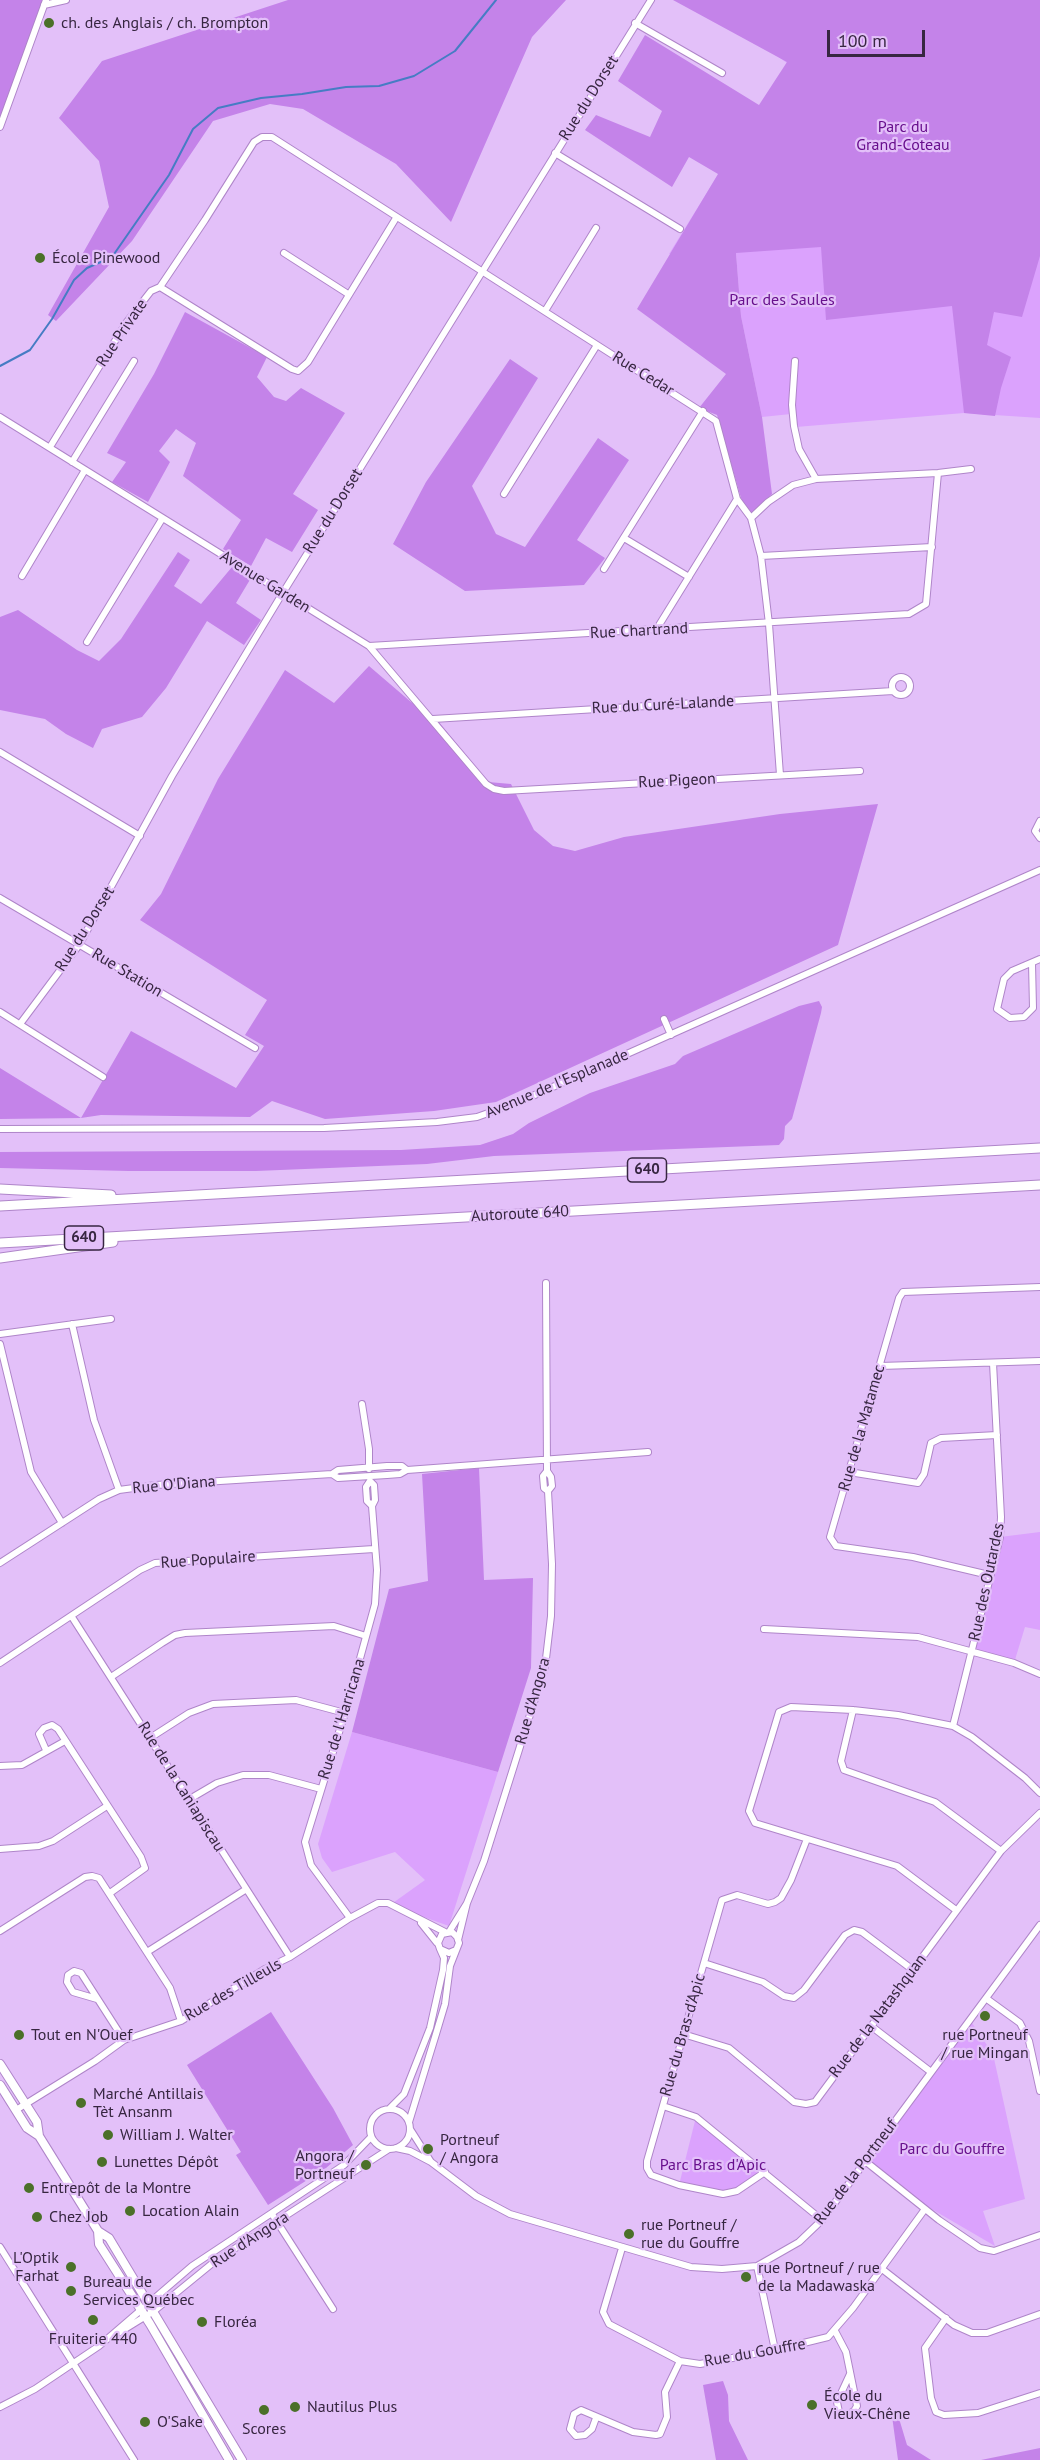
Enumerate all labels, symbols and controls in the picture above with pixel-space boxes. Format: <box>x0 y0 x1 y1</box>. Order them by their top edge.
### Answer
place label: ch. des Anglais / ch. Brompton <box>61 13 268 33</box>
marker: ch. des Anglais / ch. Brompton <box>42 16 56 30</box>
scale bar <box>830 18 928 56</box>
text: 100 m <box>838 29 887 52</box>
street label: Rue du Dorset <box>555 52 623 144</box>
park label: Parc du Grand-Coteau <box>856 117 950 155</box>
place label: École Pinewood <box>52 248 160 268</box>
marker: École Pinewood <box>33 251 47 265</box>
park label: Parc des Saules <box>729 290 835 310</box>
street label: Rue Private <box>92 295 152 371</box>
street label: Rue Cedar <box>609 348 677 400</box>
street label: Rue du Dorset <box>299 465 367 557</box>
street label: Avenue Garden <box>216 547 314 617</box>
street label: Rue Chartrand <box>589 619 689 643</box>
street label: Rue du Curé-Lalande <box>591 692 735 718</box>
street label: Rue Pigeon <box>638 769 716 793</box>
street label: Rue du Dorset <box>51 883 119 975</box>
street label: Rue Station <box>88 944 166 1002</box>
street label: Avenue de l'Esplanade <box>483 1045 631 1123</box>
road number: 640 <box>628 1158 666 1182</box>
street label: Autoroute 640 <box>470 1202 570 1226</box>
road number: 640 <box>64 1226 104 1250</box>
street label: Rue de la Matamec <box>835 1363 889 1493</box>
street label: Rue O'Diana <box>132 1472 216 1498</box>
street label: Rue des Outardes <box>965 1521 1009 1643</box>
street label: Rue Populaire <box>160 1547 256 1573</box>
street label: Rue d'Angora <box>511 1655 555 1747</box>
street label: Rue de l'Harricana <box>315 1656 369 1782</box>
street label: Rue de la Caniapiscau <box>133 1719 229 1855</box>
street label: Rue de la Natashquan <box>825 1950 931 2082</box>
street label: Rue des Tilleuls <box>181 1954 285 2026</box>
street label: Rue du Bras-d'Apic <box>656 1971 710 2099</box>
marker: rue Portneuf / rue Mingan <box>978 2009 992 2023</box>
place label: Tout en N'Ouef <box>31 2025 132 2045</box>
place label: rue Portneuf / rue Mingan <box>941 2025 1029 2063</box>
marker: Tout en N'Ouef <box>12 2028 26 2042</box>
place label: Marché Antillais Tèt Ansanm <box>93 2084 204 2122</box>
marker: Marché Antillais Tèt Ansanm <box>74 2096 88 2110</box>
street label: Rue de la Portneuf <box>810 2115 902 2229</box>
place label: William J. Walter <box>120 2125 233 2145</box>
marker: William J. Walter <box>101 2128 115 2142</box>
place label: Portneuf / Angora <box>440 2130 499 2168</box>
park label: Parc du Gouffre <box>899 2139 1005 2159</box>
marker: Portneuf / Angora <box>421 2142 435 2156</box>
place label: Angora / Portneuf <box>295 2146 354 2184</box>
place label: Lunettes Dépôt <box>114 2152 219 2172</box>
marker: Lunettes Dépôt <box>95 2155 109 2169</box>
park label: Parc Bras d'Apic <box>660 2155 766 2175</box>
marker: Angora / Portneuf <box>359 2158 373 2172</box>
place label: Entrepôt de la Montre <box>41 2178 191 2198</box>
marker: Entrepôt de la Montre <box>22 2181 36 2195</box>
place label: Location Alain <box>142 2201 239 2221</box>
marker: Location Alain <box>123 2204 137 2218</box>
place label: Chez Job <box>49 2207 108 2227</box>
street label: Rue d'Angora <box>207 2208 293 2272</box>
marker: Chez Job <box>30 2210 44 2224</box>
place label: rue Portneuf / rue du Gouffre <box>641 2215 740 2253</box>
marker: rue Portneuf / rue du Gouffre <box>622 2227 636 2241</box>
place label: L'Optik Farhat <box>13 2248 59 2286</box>
place label: rue Portneuf / rue de la Madawaska <box>758 2258 880 2296</box>
marker: L'Optik Farhat <box>64 2260 78 2274</box>
marker: rue Portneuf / rue de la Madawaska <box>739 2270 753 2284</box>
place label: Bureau de Services Québec <box>83 2272 195 2310</box>
marker: Bureau de Services Québec <box>64 2284 78 2298</box>
place label: Floréa <box>214 2312 257 2332</box>
marker: Fruiterie 440 <box>86 2313 100 2327</box>
marker: Floréa <box>195 2315 209 2329</box>
place label: Fruiterie 440 <box>49 2329 137 2349</box>
street label: Rue du Gouffre <box>703 2335 807 2371</box>
place label: École du Vieux-Chêne <box>824 2386 910 2424</box>
place label: Nautilus Plus <box>307 2397 397 2417</box>
marker: École du Vieux-Chêne <box>805 2398 819 2412</box>
marker: Nautilus Plus <box>288 2400 302 2414</box>
marker: Scores <box>257 2403 271 2417</box>
place label: O'Sake <box>157 2412 203 2432</box>
marker: O'Sake <box>138 2415 152 2429</box>
place label: Scores <box>242 2419 286 2439</box>

